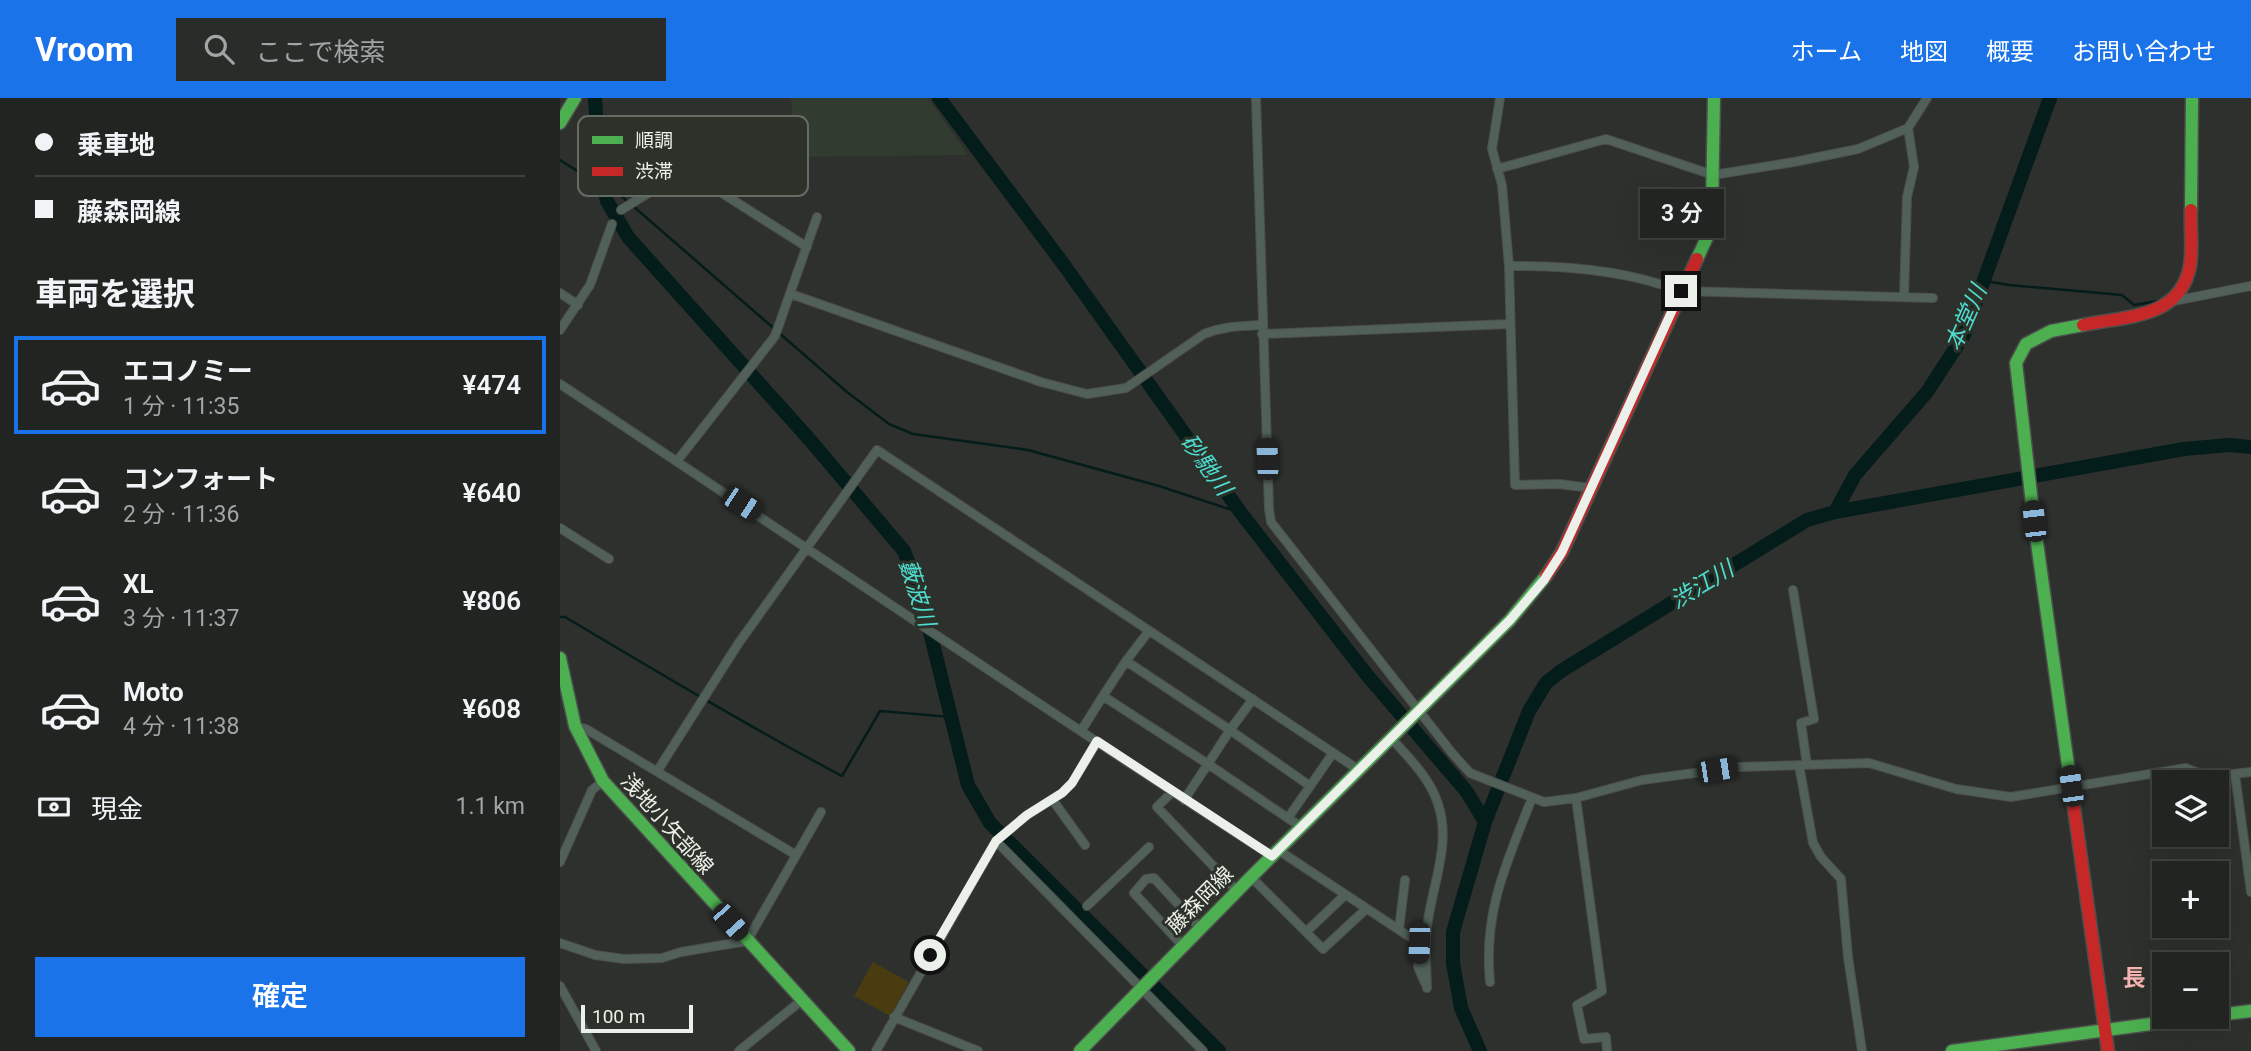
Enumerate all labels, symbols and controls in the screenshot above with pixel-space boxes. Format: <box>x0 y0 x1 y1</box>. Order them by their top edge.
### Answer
search box <box>176 18 666 81</box>
text: Vroom <box>35 30 134 69</box>
icon: search <box>200 30 238 68</box>
text: ここで検索 <box>256 37 386 67</box>
text: ホーム <box>1791 38 1862 66</box>
text: 地図 <box>1900 38 1948 66</box>
text: 概要 <box>1986 38 2034 66</box>
text: お問い合わせ <box>2072 38 2216 66</box>
legend <box>578 116 808 196</box>
text: 順調 <box>635 129 673 152</box>
text: 乗車地 <box>77 130 155 160</box>
text: 渋滞 <box>635 160 673 183</box>
callout: 3 分 <box>1639 190 1723 238</box>
text: 藤森岡線 <box>77 197 181 227</box>
text: 3 分 <box>1661 200 1703 227</box>
text: 車両を選択 <box>35 275 195 313</box>
route end <box>1665 275 1697 307</box>
water label: 本堂川 <box>1940 278 1994 355</box>
icon: car <box>39 354 102 417</box>
text: エコノミー <box>123 356 253 386</box>
text: ¥474 <box>463 370 521 400</box>
text: 1 分 · 11:35 <box>123 393 239 420</box>
water label: 砂馳川 <box>1175 429 1239 503</box>
car <box>1256 438 1279 480</box>
icon: car <box>39 462 102 525</box>
text: コンフォート <box>123 464 278 494</box>
text: ¥640 <box>463 478 521 508</box>
car <box>719 484 766 524</box>
car <box>2022 499 2047 543</box>
text: 2 分 · 11:36 <box>123 501 239 528</box>
water label: 渋江川 <box>1665 554 1741 614</box>
water label: 藪波川 <box>893 556 941 633</box>
text: XL <box>123 569 154 599</box>
icon: car <box>39 570 102 633</box>
text: ¥806 <box>463 586 521 616</box>
text: 3 分 · 11:37 <box>123 605 239 632</box>
text: Moto <box>123 677 184 707</box>
icon: car <box>39 678 102 741</box>
text: ¥608 <box>463 694 521 724</box>
text: 4 分 · 11:38 <box>123 713 239 740</box>
car <box>1695 756 1740 784</box>
car <box>2058 764 2085 808</box>
street label: 浅地小矢部線 <box>616 769 718 879</box>
map controls <box>2152 770 2229 1029</box>
button: layers <box>2152 770 2229 847</box>
icon: cash <box>35 788 73 826</box>
text: 1.1 km <box>456 793 525 820</box>
text: 現金 <box>91 794 143 824</box>
button: + <box>2152 861 2229 938</box>
street label: 藤森岡線 <box>1162 862 1238 938</box>
car <box>709 899 752 945</box>
car <box>1408 922 1431 964</box>
route start <box>914 939 946 971</box>
button: − <box>2152 952 2229 1029</box>
button: 確定 <box>35 957 525 1037</box>
district label: 長 <box>2123 965 2146 992</box>
scale bar <box>581 1002 693 1034</box>
text: 100 m <box>592 1005 645 1028</box>

